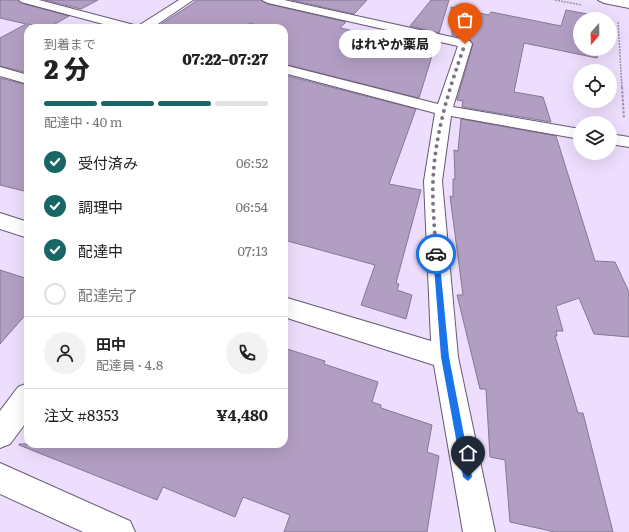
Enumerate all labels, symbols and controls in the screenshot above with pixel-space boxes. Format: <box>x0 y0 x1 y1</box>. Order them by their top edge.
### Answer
pin <box>448 3 482 44</box>
icon: bag <box>454 9 476 31</box>
north arrow <box>573 12 617 56</box>
map controls <box>573 12 617 160</box>
callout: はれやか薬局 <box>339 30 441 58</box>
text: 到着まで <box>44 34 96 53</box>
text: はれやか薬局 <box>351 34 429 53</box>
text: 07:22–07:27 <box>182 47 268 70</box>
text: 2 分 <box>44 48 90 87</box>
button: locate <box>573 64 617 108</box>
text: 配達中 · 40 m <box>44 112 122 131</box>
button: layers <box>573 116 617 160</box>
icon: check <box>44 151 66 173</box>
text: 受付済み <box>78 151 138 174</box>
text: 06:52 <box>236 153 268 172</box>
icon: check <box>44 195 66 217</box>
text: 調理中 <box>78 195 123 218</box>
text: 06:54 <box>235 197 268 216</box>
courier <box>416 234 456 274</box>
icon: check <box>44 239 66 261</box>
text: 配達中 <box>78 239 123 262</box>
text: 07:13 <box>237 241 268 260</box>
icon: car <box>425 243 447 265</box>
text: 配達完了 <box>78 283 138 306</box>
button: person <box>44 332 86 374</box>
text: 田中 <box>96 332 126 355</box>
button: phone <box>226 332 268 374</box>
text: 配達員 · 4.8 <box>96 355 163 374</box>
text: 注文 #8353 <box>44 403 119 426</box>
text: ¥4,480 <box>216 403 268 426</box>
pin <box>451 436 485 477</box>
icon: home <box>457 442 479 464</box>

